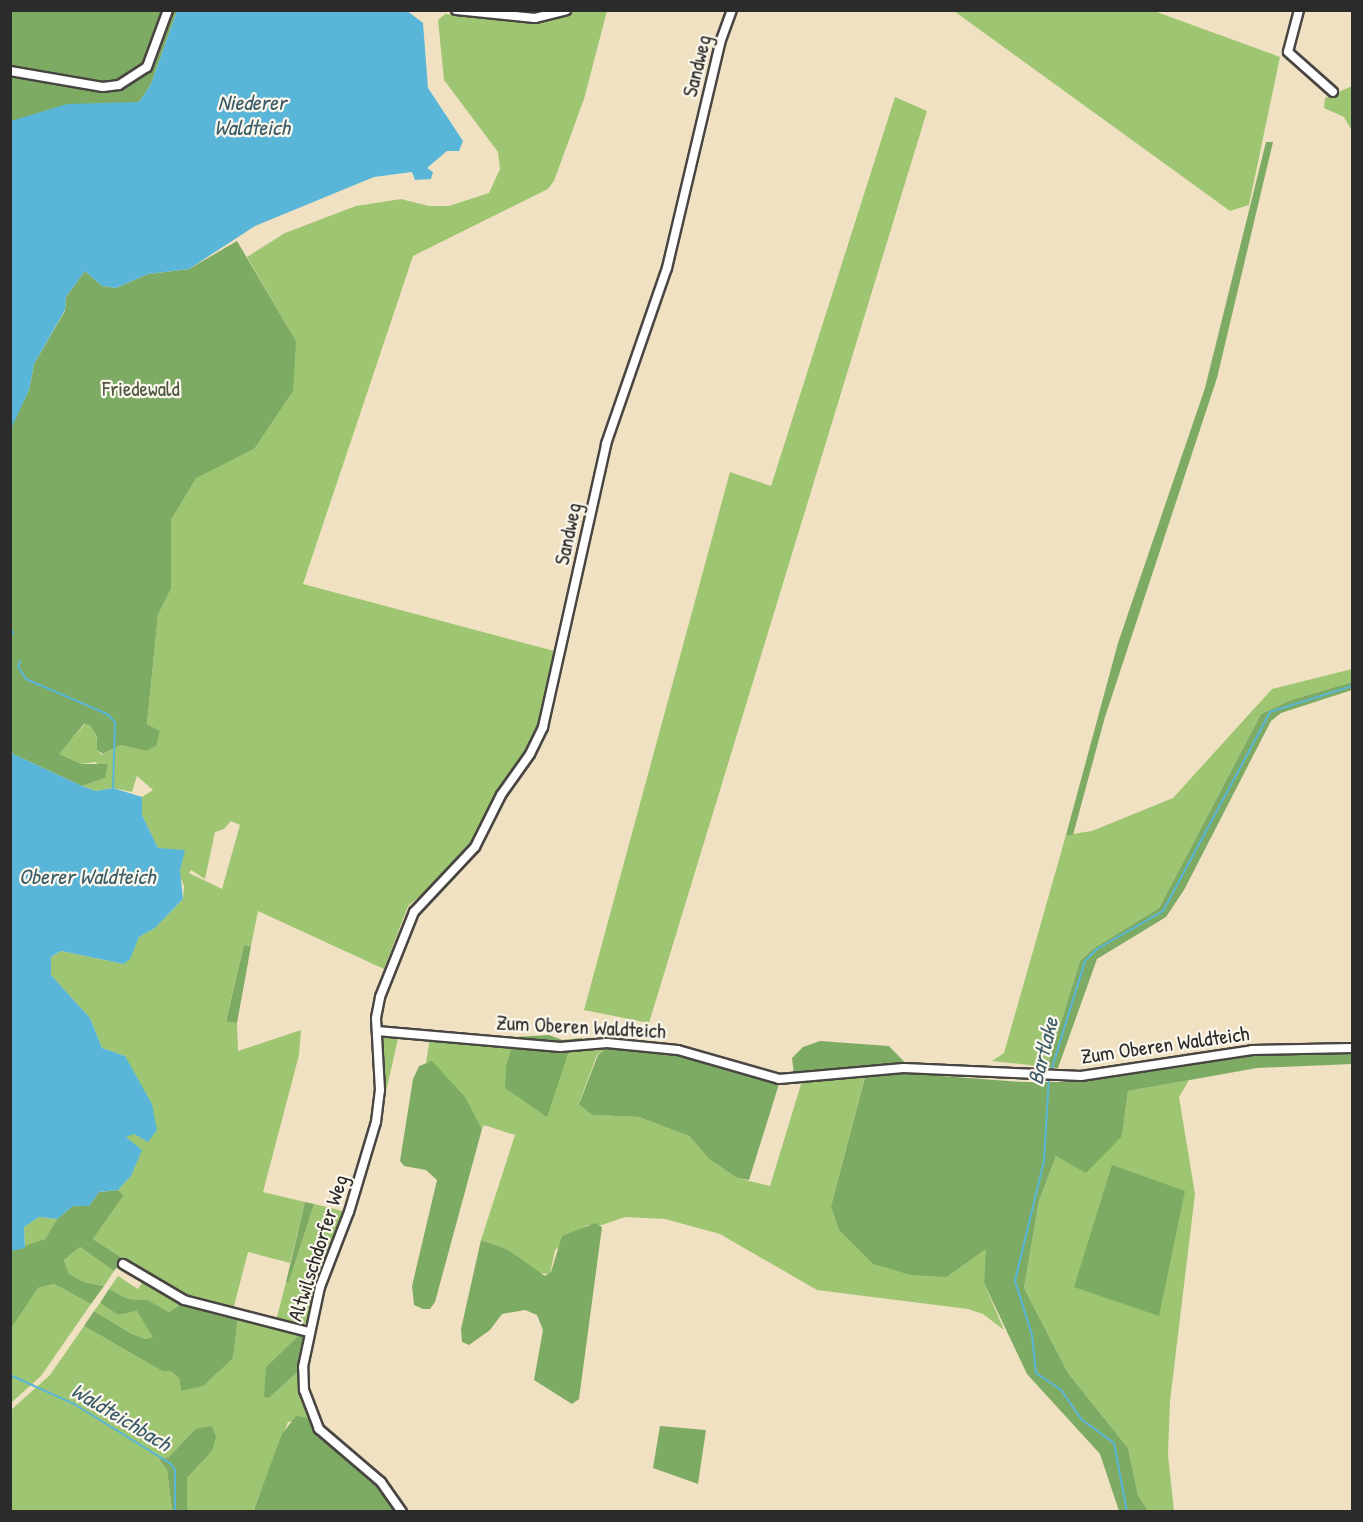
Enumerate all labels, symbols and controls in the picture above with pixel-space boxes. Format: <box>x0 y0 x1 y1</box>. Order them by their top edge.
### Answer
street label: Sandweg <box>677 32 717 100</box>
water label: Niederer Waldteich <box>214 89 290 140</box>
park label: Friedewald <box>102 376 180 402</box>
street label: Sandweg <box>549 501 587 567</box>
water label: Oberer Waldteich <box>19 864 155 890</box>
street label: Zum Oberen Waldteich <box>496 1010 666 1044</box>
water label: Bartlake <box>1022 1015 1064 1087</box>
street label: Zum Oberen Waldteich <box>1079 1021 1251 1069</box>
street label: Altwilschdorfer Weg <box>282 1172 354 1324</box>
water label: Waldteichbach <box>67 1377 175 1457</box>

